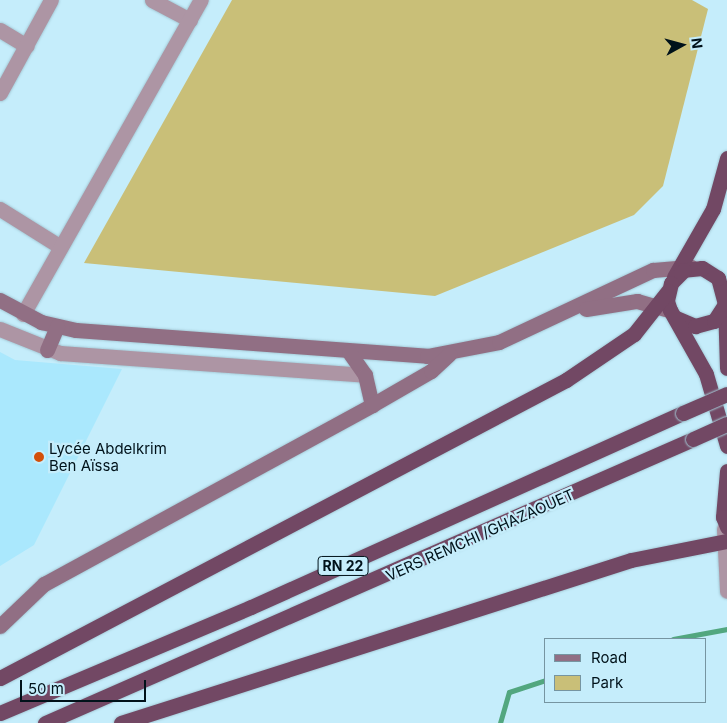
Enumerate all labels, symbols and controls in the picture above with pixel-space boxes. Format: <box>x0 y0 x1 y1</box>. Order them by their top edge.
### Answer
north arrow <box>657 20 707 70</box>
text: N <box>688 37 706 49</box>
place label: Lycée Abdelkrim Ben Aïssa <box>49 439 167 474</box>
marker: Lycée Abdelkrim Ben Aïssa <box>33 451 45 463</box>
street label: VERS REMCHI /GHAZAOUET <box>383 485 577 585</box>
road number: RN 22 <box>317 554 369 578</box>
legend <box>544 638 707 703</box>
text: Road <box>591 648 627 667</box>
scale bar <box>22 670 149 702</box>
text: Park <box>591 673 623 692</box>
text: 50 m <box>28 679 64 698</box>

